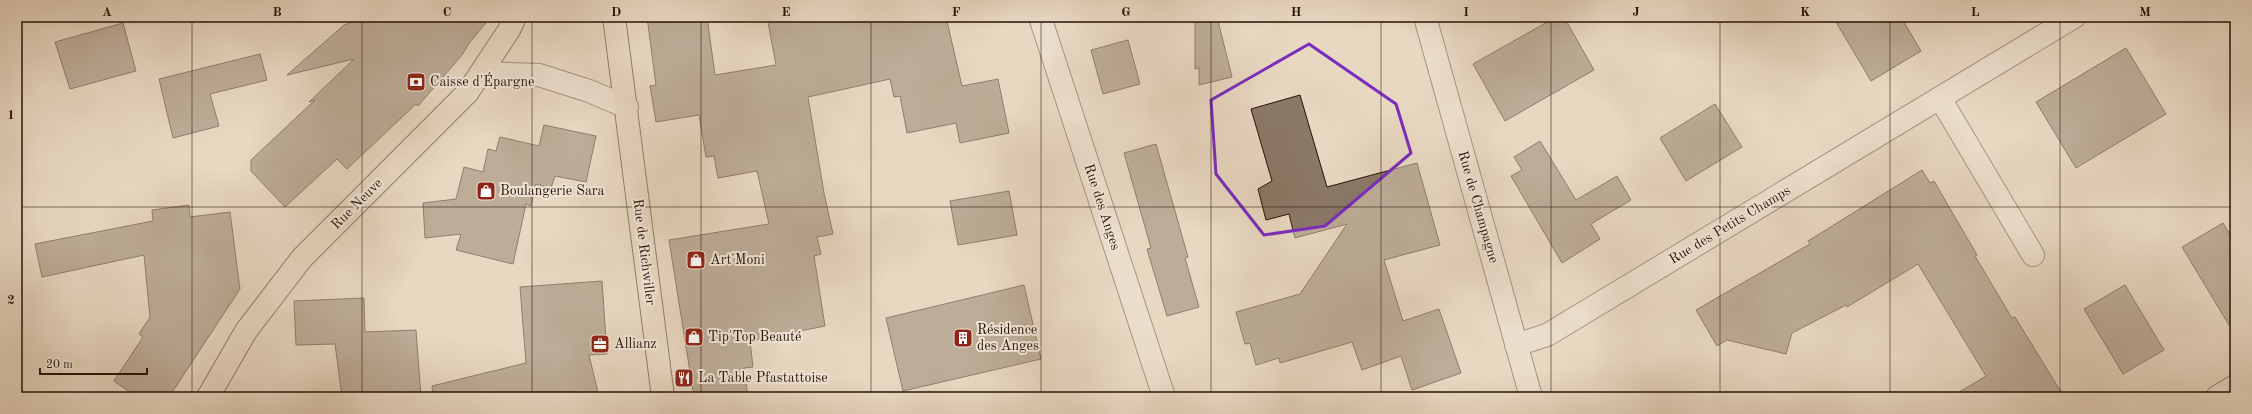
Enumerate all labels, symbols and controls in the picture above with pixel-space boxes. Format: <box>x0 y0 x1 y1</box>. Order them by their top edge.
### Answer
text: A <box>102 6 112 19</box>
text: B <box>272 6 282 19</box>
text: C <box>443 6 451 19</box>
text: D <box>611 6 621 19</box>
text: E <box>782 6 791 19</box>
text: F <box>952 6 961 19</box>
text: G <box>1121 6 1131 19</box>
text: H <box>1291 6 1302 19</box>
text: I <box>1463 6 1469 19</box>
text: J <box>1632 6 1640 19</box>
text: K <box>1800 6 1810 19</box>
text: L <box>1971 6 1980 19</box>
text: M <box>2139 6 2151 19</box>
bank icon: Caisse d'Épargne <box>405 71 427 93</box>
place label: Caisse d'Épargne <box>430 72 534 89</box>
text: 1 <box>7 109 15 122</box>
street label: Rue de Champagne <box>1455 149 1501 265</box>
street label: Rue des Anges <box>1081 162 1123 252</box>
street label: Rue Neuve <box>329 176 385 232</box>
shop icon: Boulangerie Sara <box>475 180 497 202</box>
street label: Rue des Petits Champs <box>1667 183 1793 267</box>
place label: Boulangerie Sara <box>500 184 605 198</box>
street label: Rue de Richwiller <box>631 198 658 306</box>
shop icon: Art'Moni <box>685 249 707 271</box>
place label: Art'Moni <box>710 253 765 267</box>
text: 2 <box>7 294 15 307</box>
place label: Résidence des Anges <box>977 323 1039 353</box>
shop icon: Tip'Top Beauté <box>683 326 705 348</box>
building icon: Résidence des Anges <box>952 327 974 349</box>
place label: Tip'Top Beauté <box>708 330 801 344</box>
office icon: Allianz <box>589 333 611 355</box>
place label: Allianz <box>614 337 657 351</box>
scale bar <box>40 350 147 376</box>
text: 20 m <box>46 359 73 371</box>
restaurant icon: La Table Pfastattoise <box>673 367 695 389</box>
place label: La Table Pfastattoise <box>698 371 828 385</box>

